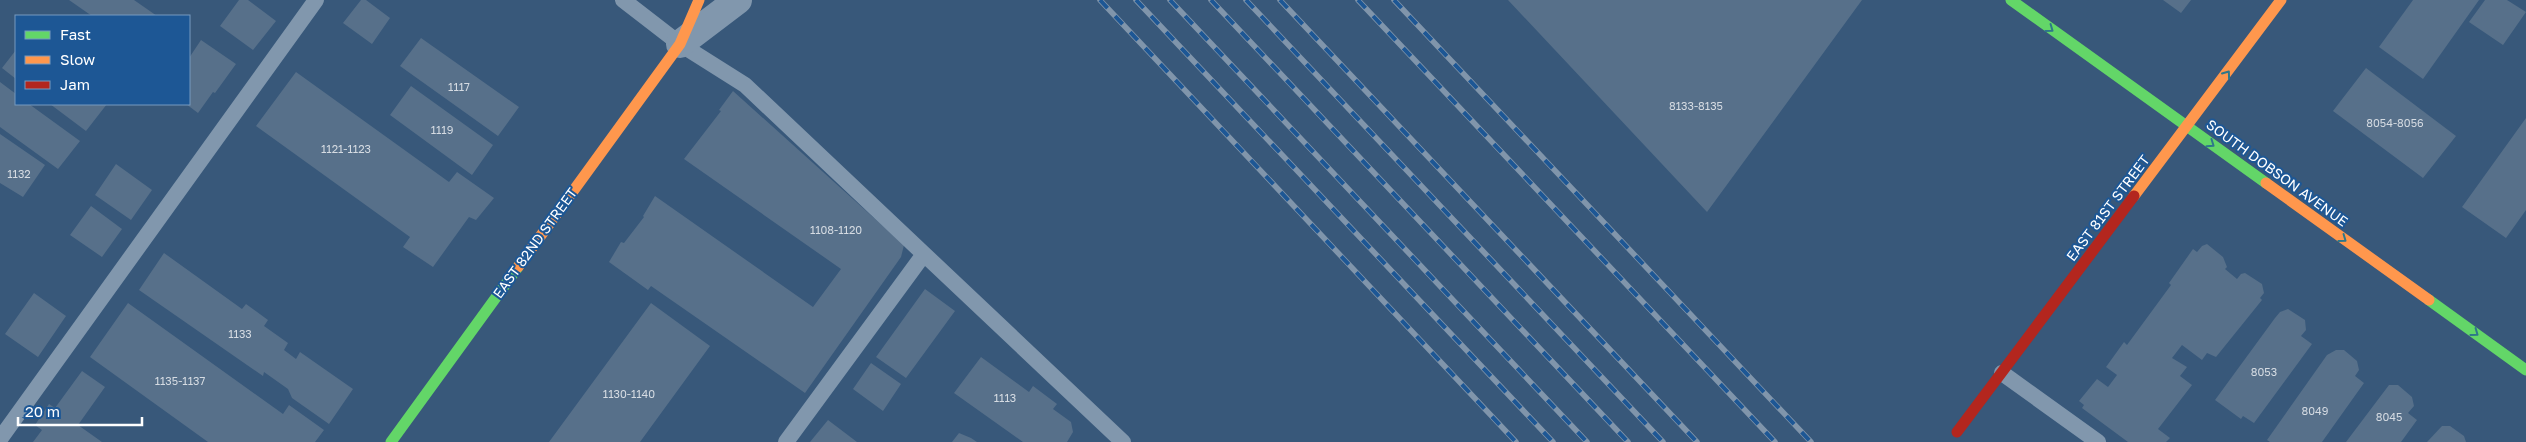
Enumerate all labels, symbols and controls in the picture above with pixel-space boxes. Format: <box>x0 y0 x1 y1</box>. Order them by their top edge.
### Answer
legend <box>15 15 190 105</box>
one-way arrow <box>2044 23 2054 32</box>
text: Fast <box>60 25 91 43</box>
text: Slow <box>60 50 95 68</box>
one-way arrow <box>2221 71 2229 80</box>
text: Jam <box>60 75 90 93</box>
house number: 1117 <box>448 80 470 93</box>
house number: 8133-8135 <box>1669 99 1723 112</box>
street label: SOUTH DOBSON AVENUE <box>2203 116 2351 230</box>
house number: 8054-8056 <box>2366 116 2424 129</box>
house number: 1119 <box>431 123 453 136</box>
one-way arrow <box>2205 138 2214 147</box>
house number: 1121-1123 <box>321 142 371 155</box>
street label: EAST 81ST STREET <box>2062 151 2153 264</box>
house number: 1132 <box>7 167 31 180</box>
street label: EAST 82ND STREET <box>489 184 581 301</box>
house number: 1108-1120 <box>810 223 862 236</box>
one-way arrow <box>2337 233 2347 242</box>
house number: 1133 <box>228 327 252 340</box>
one-way arrow <box>2469 327 2479 336</box>
house number: 8053 <box>2251 365 2277 378</box>
house number: 1135-1137 <box>155 374 205 387</box>
house number: 1130-1140 <box>603 387 655 400</box>
house number: 1113 <box>994 391 1016 404</box>
scale bar <box>18 394 141 426</box>
text: 20 m <box>25 402 60 420</box>
house number: 8049 <box>2302 404 2328 417</box>
house number: 8045 <box>2376 410 2402 423</box>

